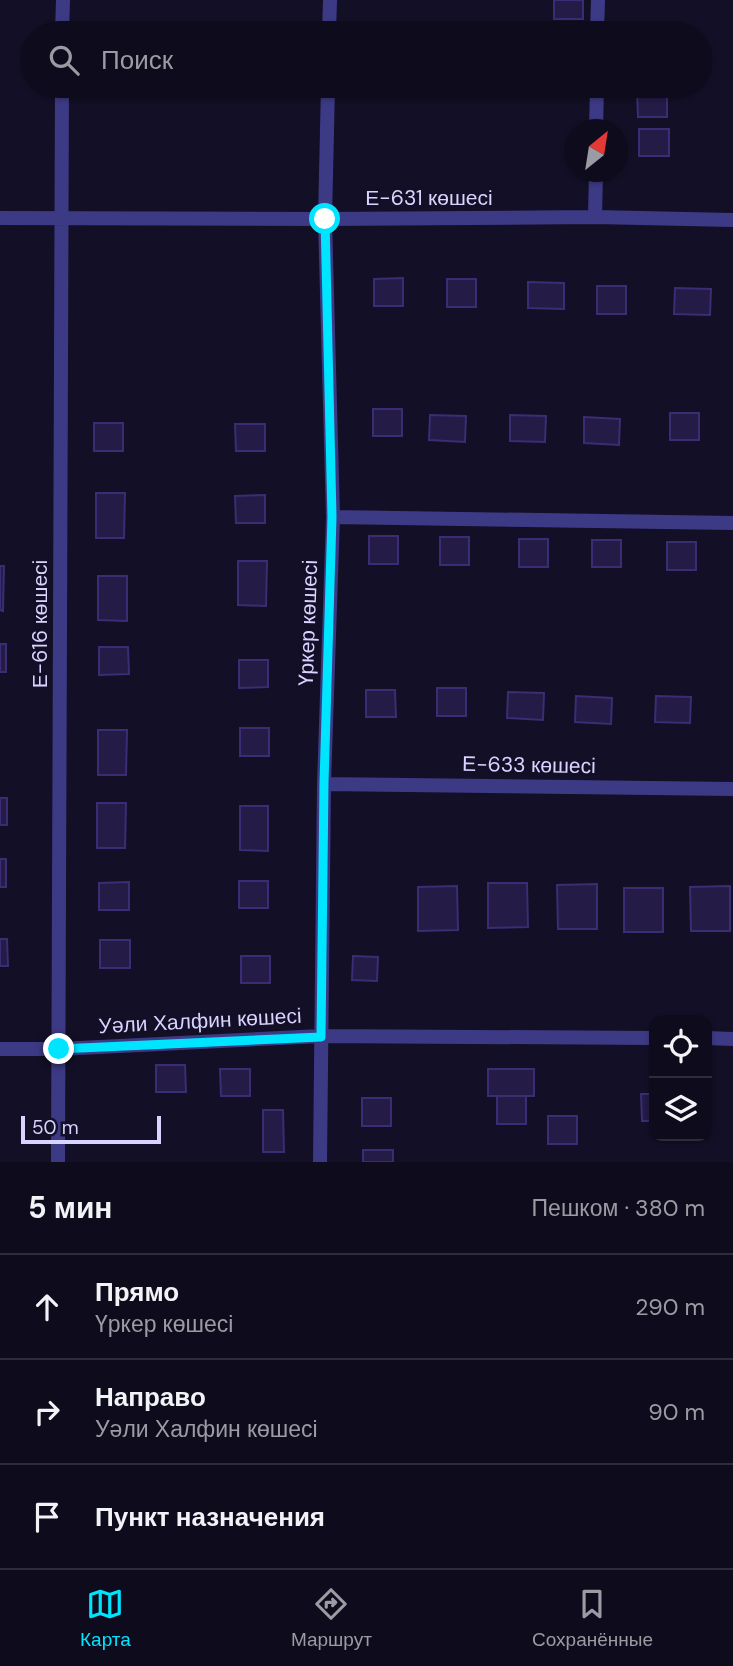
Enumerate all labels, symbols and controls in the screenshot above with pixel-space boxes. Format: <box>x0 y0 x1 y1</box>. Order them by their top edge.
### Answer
search box <box>21 21 712 98</box>
icon: search <box>45 41 83 79</box>
text: Поиск <box>101 43 173 77</box>
north arrow <box>565 119 628 182</box>
street label: Е-631 көшесі <box>365 184 493 212</box>
route start <box>309 203 340 234</box>
street label: Үркер көшесі <box>292 559 324 687</box>
street label: Е-616 көшесі <box>26 560 54 688</box>
street label: Е-633 көшесі <box>462 750 596 780</box>
street label: Уәли Халфин көшесі <box>98 1002 302 1040</box>
map controls <box>649 1015 712 1141</box>
button: locate <box>649 1015 712 1078</box>
route end <box>43 1033 74 1064</box>
button: layers <box>649 1078 712 1141</box>
scale bar <box>21 1113 161 1145</box>
text: 50 m <box>32 1115 79 1140</box>
text: 5 мин <box>28 1188 112 1227</box>
text: Пешком · 380 m <box>532 1193 705 1223</box>
text: Прямо <box>95 1275 179 1309</box>
icon: ahead <box>28 1288 66 1326</box>
text: 290 m <box>635 1292 705 1322</box>
text: Үркер көшесі <box>95 1309 233 1339</box>
text: Направо <box>95 1380 206 1414</box>
icon: right <box>28 1393 66 1431</box>
text: 90 m <box>648 1397 705 1427</box>
text: Уәли Халфин көшесі <box>95 1414 318 1444</box>
icon: arrive <box>28 1498 66 1536</box>
text: Пункт назначения <box>95 1500 325 1534</box>
tab: Карта <box>80 1585 131 1652</box>
tab: Маршрут <box>291 1585 372 1652</box>
tab: Сохранённые <box>532 1585 653 1652</box>

